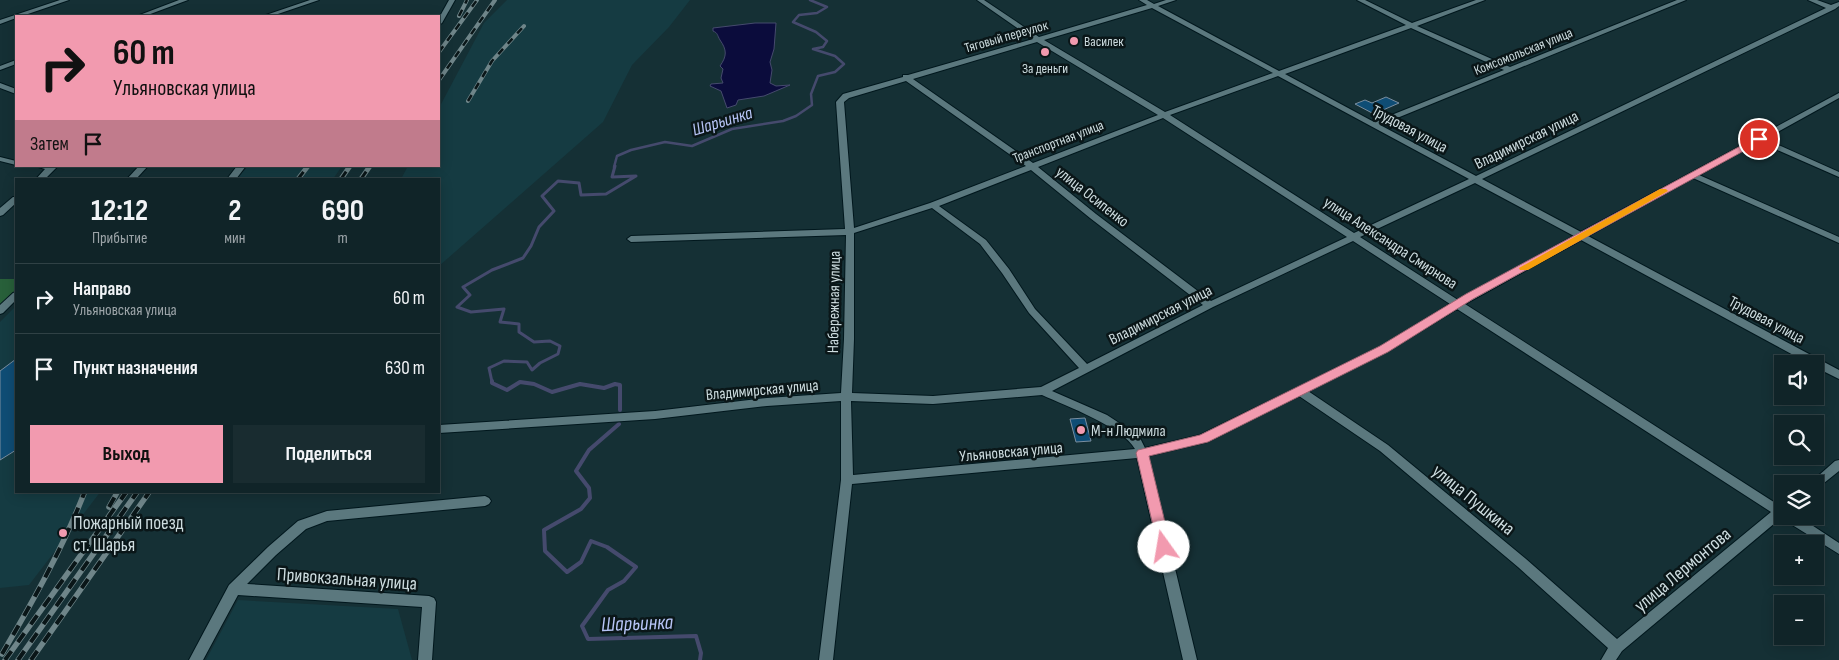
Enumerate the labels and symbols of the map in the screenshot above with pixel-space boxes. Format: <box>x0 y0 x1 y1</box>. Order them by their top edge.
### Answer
street label: Тяговый переулок <box>962 16 1051 57</box>
street label: Комсомольская улица <box>1471 24 1575 79</box>
place label: Василек <box>1084 33 1124 50</box>
marker: Василек <box>1068 35 1080 47</box>
marker: За деньги <box>1039 46 1051 58</box>
place label: За деньги <box>1022 60 1068 77</box>
street label: Трудовая улица <box>1368 101 1450 157</box>
water label: Шарьинка <box>689 102 756 141</box>
street label: Владимирская улица <box>1472 107 1582 174</box>
street label: Транспортная улица <box>1010 116 1106 167</box>
pin <box>1738 118 1780 160</box>
street label: улица Осипенко <box>1052 163 1132 232</box>
street label: улица Александра Смирнова <box>1320 193 1460 294</box>
street label: Набережная улица <box>824 251 845 353</box>
street label: Владимирская улица <box>1106 281 1215 349</box>
street label: Трудовая улица <box>1725 292 1807 348</box>
street label: Владимирская улица <box>705 376 819 405</box>
place label: М-н Людмила <box>1091 422 1166 441</box>
marker: М-н Людмила <box>1075 424 1087 436</box>
street label: Ульяновская улица <box>959 439 1064 466</box>
street label: улица Пушкина <box>1427 460 1519 540</box>
place label: Пожарный поезд ст. Шарья <box>73 512 183 557</box>
position arrow <box>1137 520 1189 572</box>
street label: улица Лермонтова <box>1630 523 1736 617</box>
marker: Пожарный поезд ст. Шарья <box>57 527 69 539</box>
street label: Привокзальная улица <box>276 563 418 596</box>
water label: Шарьинка <box>600 610 674 637</box>

